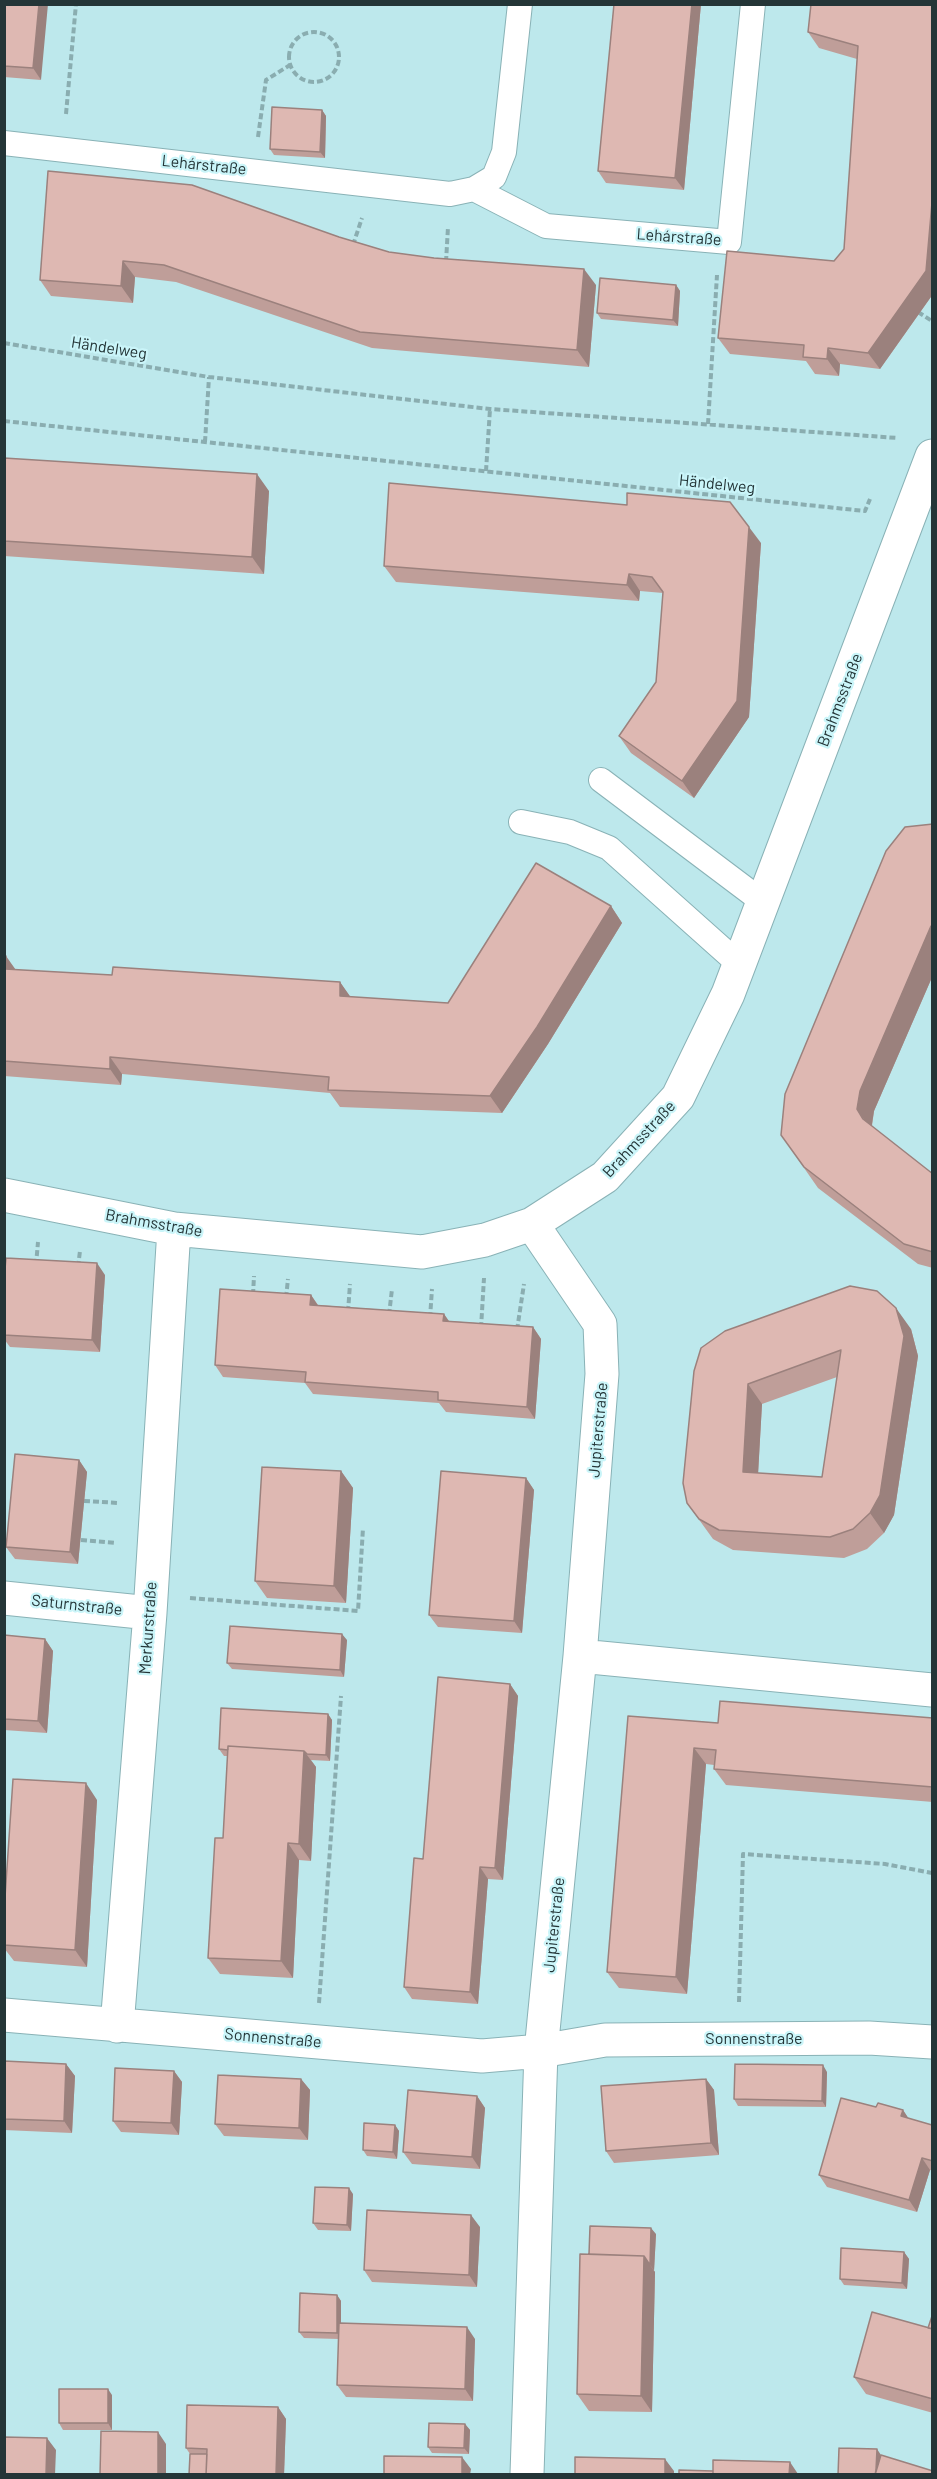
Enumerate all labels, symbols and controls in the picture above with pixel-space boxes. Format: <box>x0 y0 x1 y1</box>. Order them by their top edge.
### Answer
street label: Lehárstraße <box>161 151 247 179</box>
street label: Lehárstraße <box>636 224 722 250</box>
street label: Händelweg <box>70 333 148 363</box>
street label: Händelweg <box>678 470 756 498</box>
street label: Brahmsstraße <box>813 651 867 749</box>
street label: Brahmsstraße <box>598 1097 680 1181</box>
street label: Brahmsstraße <box>104 1205 204 1241</box>
street label: Jupiterstraße <box>584 1382 612 1478</box>
street label: Merkurstraße <box>135 1581 161 1675</box>
street label: Saturnstraße <box>31 1591 123 1619</box>
street label: Jupiterstraße <box>539 1876 569 1974</box>
street label: Sonnenstraße <box>224 2024 322 2052</box>
street label: Sonnenstraße <box>705 2029 803 2049</box>

